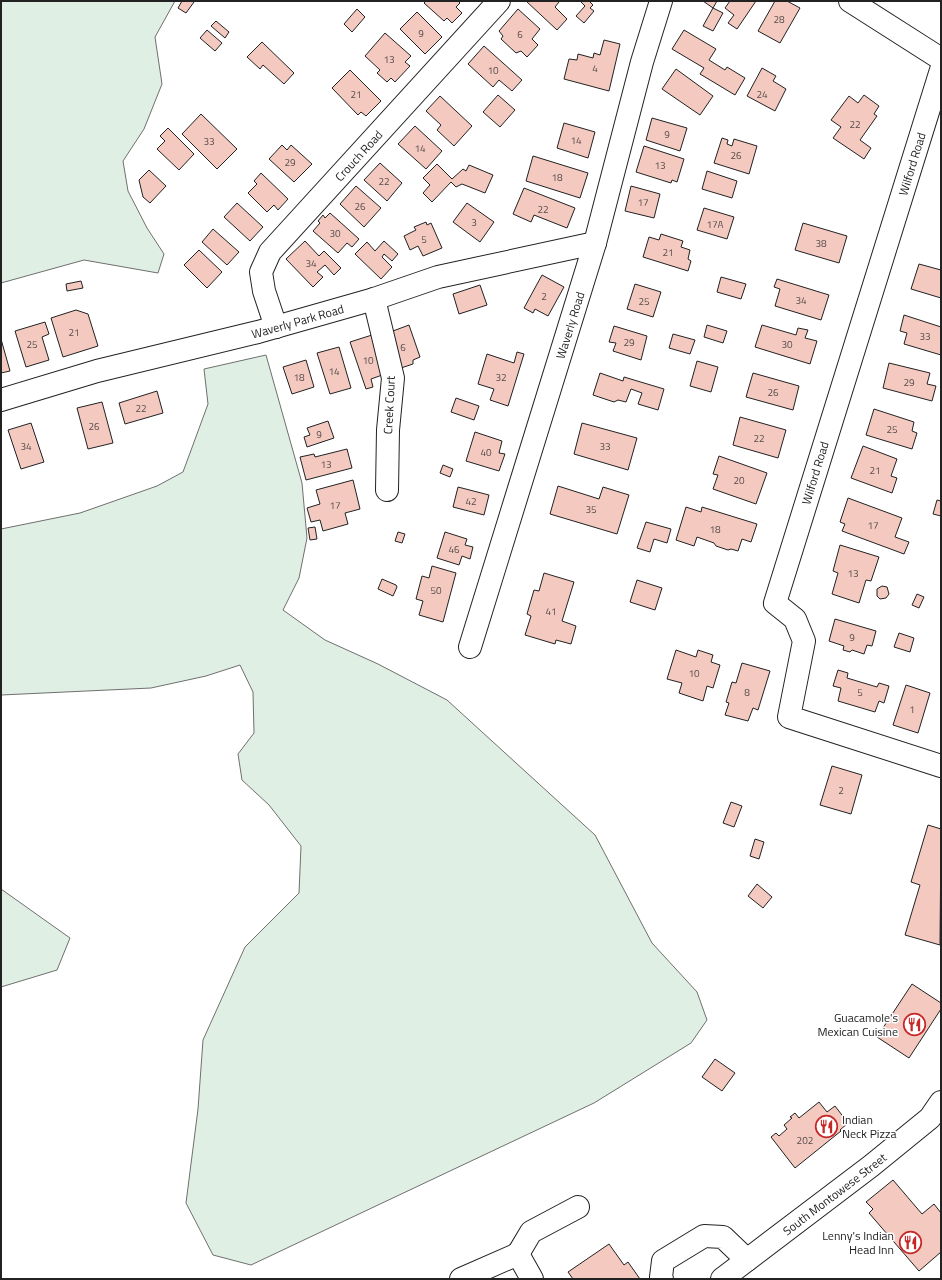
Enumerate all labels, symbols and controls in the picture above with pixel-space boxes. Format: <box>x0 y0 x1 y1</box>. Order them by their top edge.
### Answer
house number: 28 <box>773 12 785 27</box>
house number: 9 <box>418 26 424 41</box>
house number: 6 <box>517 27 523 42</box>
house number: 13 <box>383 52 395 67</box>
house number: 4 <box>592 61 598 76</box>
house number: 10 <box>487 63 499 78</box>
house number: 21 <box>350 87 362 102</box>
house number: 24 <box>756 87 768 102</box>
house number: 22 <box>849 117 861 132</box>
street label: Crouch Road <box>330 125 387 185</box>
house number: 9 <box>664 127 670 142</box>
street label: Wilford Road <box>893 130 931 198</box>
house number: 14 <box>570 133 582 148</box>
house number: 33 <box>203 134 215 149</box>
house number: 14 <box>414 141 426 156</box>
house number: 26 <box>730 148 742 163</box>
house number: 29 <box>284 155 296 170</box>
house number: 13 <box>654 158 666 173</box>
house number: 18 <box>551 170 563 185</box>
house number: 22 <box>378 174 390 189</box>
house number: 17 <box>637 195 649 210</box>
house number: 26 <box>354 199 366 214</box>
house number: 22 <box>537 202 549 217</box>
house number: 3 <box>471 215 477 230</box>
house number: 17A <box>706 217 724 232</box>
house number: 30 <box>329 226 341 241</box>
house number: 5 <box>421 232 427 247</box>
house number: 38 <box>815 236 827 251</box>
house number: 21 <box>662 245 674 260</box>
house number: 34 <box>305 256 317 271</box>
house number: 2 <box>541 289 547 304</box>
street label: Waverly Road <box>550 289 589 361</box>
house number: 34 <box>795 293 807 308</box>
house number: 25 <box>638 294 650 309</box>
street label: Waverly Park Road <box>249 299 346 343</box>
house number: 21 <box>68 325 80 340</box>
house number: 33 <box>919 329 931 344</box>
house number: 29 <box>623 335 635 350</box>
house number: 25 <box>26 337 38 352</box>
house number: 30 <box>781 337 793 352</box>
house number: 6 <box>400 340 406 355</box>
house number: 10 <box>362 353 374 368</box>
house number: 14 <box>328 364 340 379</box>
house number: 18 <box>293 370 305 385</box>
house number: 32 <box>495 370 507 385</box>
street label: Creek Court <box>378 375 400 435</box>
house number: 29 <box>903 375 915 390</box>
house number: 26 <box>767 385 779 400</box>
house number: 22 <box>135 401 147 416</box>
house number: 26 <box>88 419 100 434</box>
house number: 25 <box>886 422 898 437</box>
house number: 9 <box>316 427 322 442</box>
house number: 22 <box>753 431 765 446</box>
house number: 34 <box>20 439 32 454</box>
house number: 33 <box>599 439 611 454</box>
street label: Wilford Road <box>796 439 834 507</box>
house number: 40 <box>480 445 492 460</box>
house number: 13 <box>320 457 332 472</box>
house number: 21 <box>869 463 881 478</box>
house number: 20 <box>733 473 745 488</box>
house number: 42 <box>465 494 477 509</box>
house number: 17 <box>329 498 341 513</box>
house number: 35 <box>585 502 597 517</box>
house number: 17 <box>867 518 879 533</box>
house number: 18 <box>709 522 721 537</box>
house number: 46 <box>448 542 460 557</box>
house number: 13 <box>847 566 859 581</box>
house number: 50 <box>430 583 442 598</box>
house number: 41 <box>545 604 557 619</box>
house number: 9 <box>849 630 855 645</box>
house number: 10 <box>688 666 700 681</box>
house number: 8 <box>744 685 750 700</box>
house number: 5 <box>857 685 863 700</box>
house number: 1 <box>909 702 915 717</box>
house number: 2 <box>838 783 844 798</box>
place label: Guacamole's Mexican Cuisine <box>817 1008 898 1041</box>
restaurant icon: Guacamole's Mexican Cuisine <box>901 1011 927 1037</box>
place label: Indian Neck Pizza <box>842 1110 896 1143</box>
restaurant icon: Indian Neck Pizza <box>813 1113 839 1139</box>
house number: 202 <box>797 1133 813 1148</box>
street label: South Montowese Street <box>778 1147 891 1240</box>
place label: Lenny's Indian Head Inn <box>822 1226 894 1259</box>
restaurant icon: Lenny's Indian Head Inn <box>897 1229 923 1255</box>

